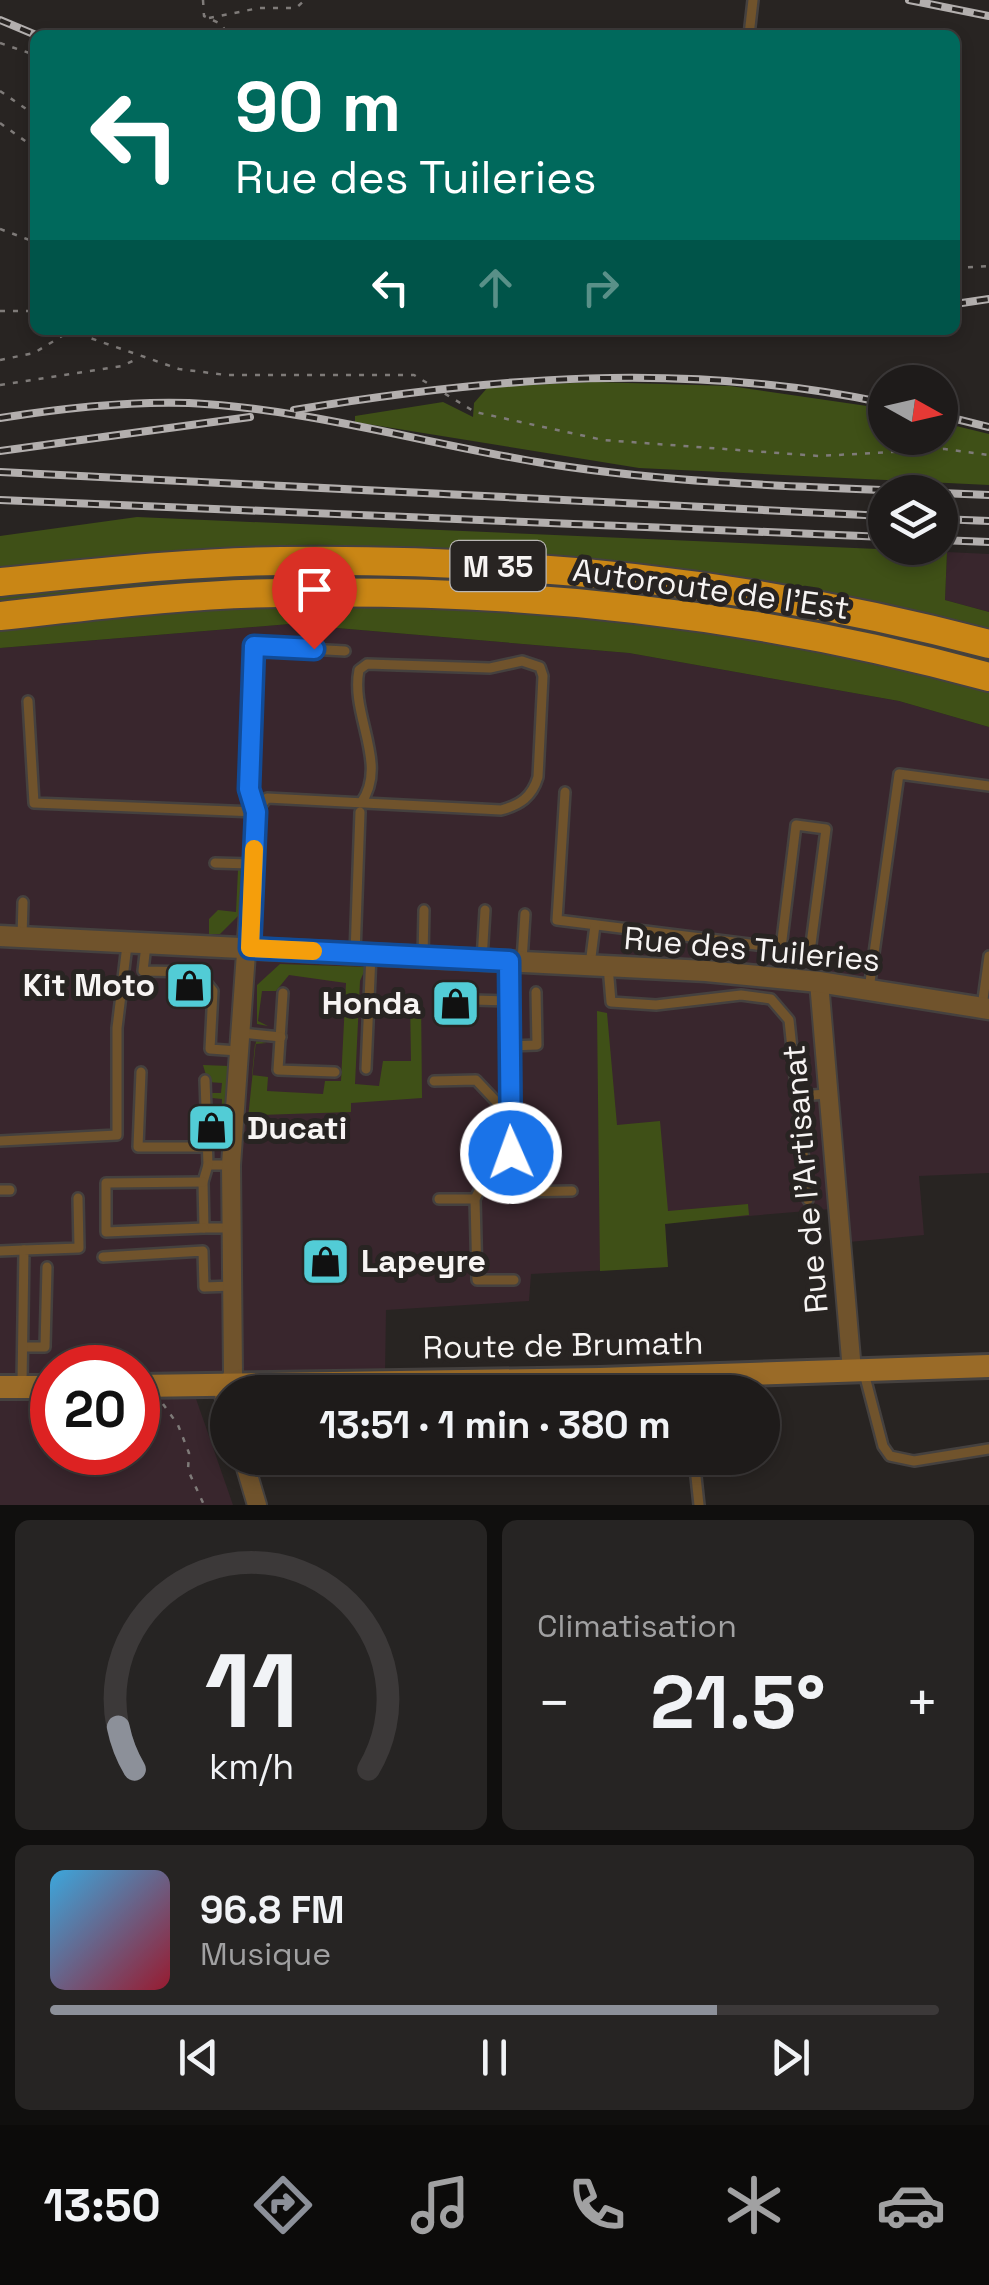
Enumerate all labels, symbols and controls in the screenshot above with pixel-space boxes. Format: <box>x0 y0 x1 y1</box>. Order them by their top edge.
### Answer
text: 90 m <box>235 62 401 151</box>
icon: left <box>70 70 200 200</box>
text: Rue des Tuileries <box>235 149 596 206</box>
icon: left <box>363 260 418 315</box>
icon: ahead <box>468 260 523 315</box>
icon: right <box>573 260 628 315</box>
north arrow <box>868 365 958 455</box>
map controls <box>868 365 958 565</box>
button: layers <box>868 475 958 565</box>
road number: M 35 <box>450 541 546 591</box>
pin <box>272 547 357 650</box>
street label: Autoroute de l’Est <box>570 550 852 628</box>
icon: arrive <box>287 562 342 617</box>
street label: Rue des Tuileries <box>622 918 882 980</box>
shop icon: Kit Moto <box>164 959 216 1011</box>
place label: Kit Moto <box>23 965 155 1005</box>
shop icon: Honda <box>430 977 482 1029</box>
place label: Honda <box>322 983 421 1023</box>
street label: Rue de l'Artisanat <box>773 1043 837 1315</box>
position arrow <box>459 1101 563 1205</box>
shop icon: Ducati <box>186 1102 238 1154</box>
place label: Ducati <box>247 1108 347 1148</box>
shop icon: Lapeyre <box>300 1235 352 1287</box>
place label: Lapeyre <box>361 1241 486 1281</box>
street label: Route de Brumath <box>422 1323 704 1367</box>
speed limit sign: 20 <box>30 1345 160 1475</box>
text: 13:51 · 1 min · 380 m <box>319 1401 671 1449</box>
text: Climatisation <box>537 1606 737 1646</box>
text: 11 <box>204 1625 298 1757</box>
text: 21.5° <box>650 1654 826 1750</box>
text: − <box>537 1668 571 1738</box>
text: + <box>905 1668 939 1738</box>
text: km/h <box>208 1744 294 1789</box>
text: 96.8 FM <box>200 1886 344 1934</box>
text: Musique <box>200 1934 331 1974</box>
icon: previous <box>171 2030 226 2085</box>
icon: pause <box>467 2030 522 2085</box>
icon: next <box>763 2030 818 2085</box>
icon: directions <box>248 2170 318 2240</box>
icon: music <box>405 2170 475 2240</box>
icon: phone <box>562 2170 632 2240</box>
icon: climate <box>719 2170 789 2240</box>
icon: car <box>876 2170 946 2240</box>
text: 13:50 <box>43 2177 161 2234</box>

